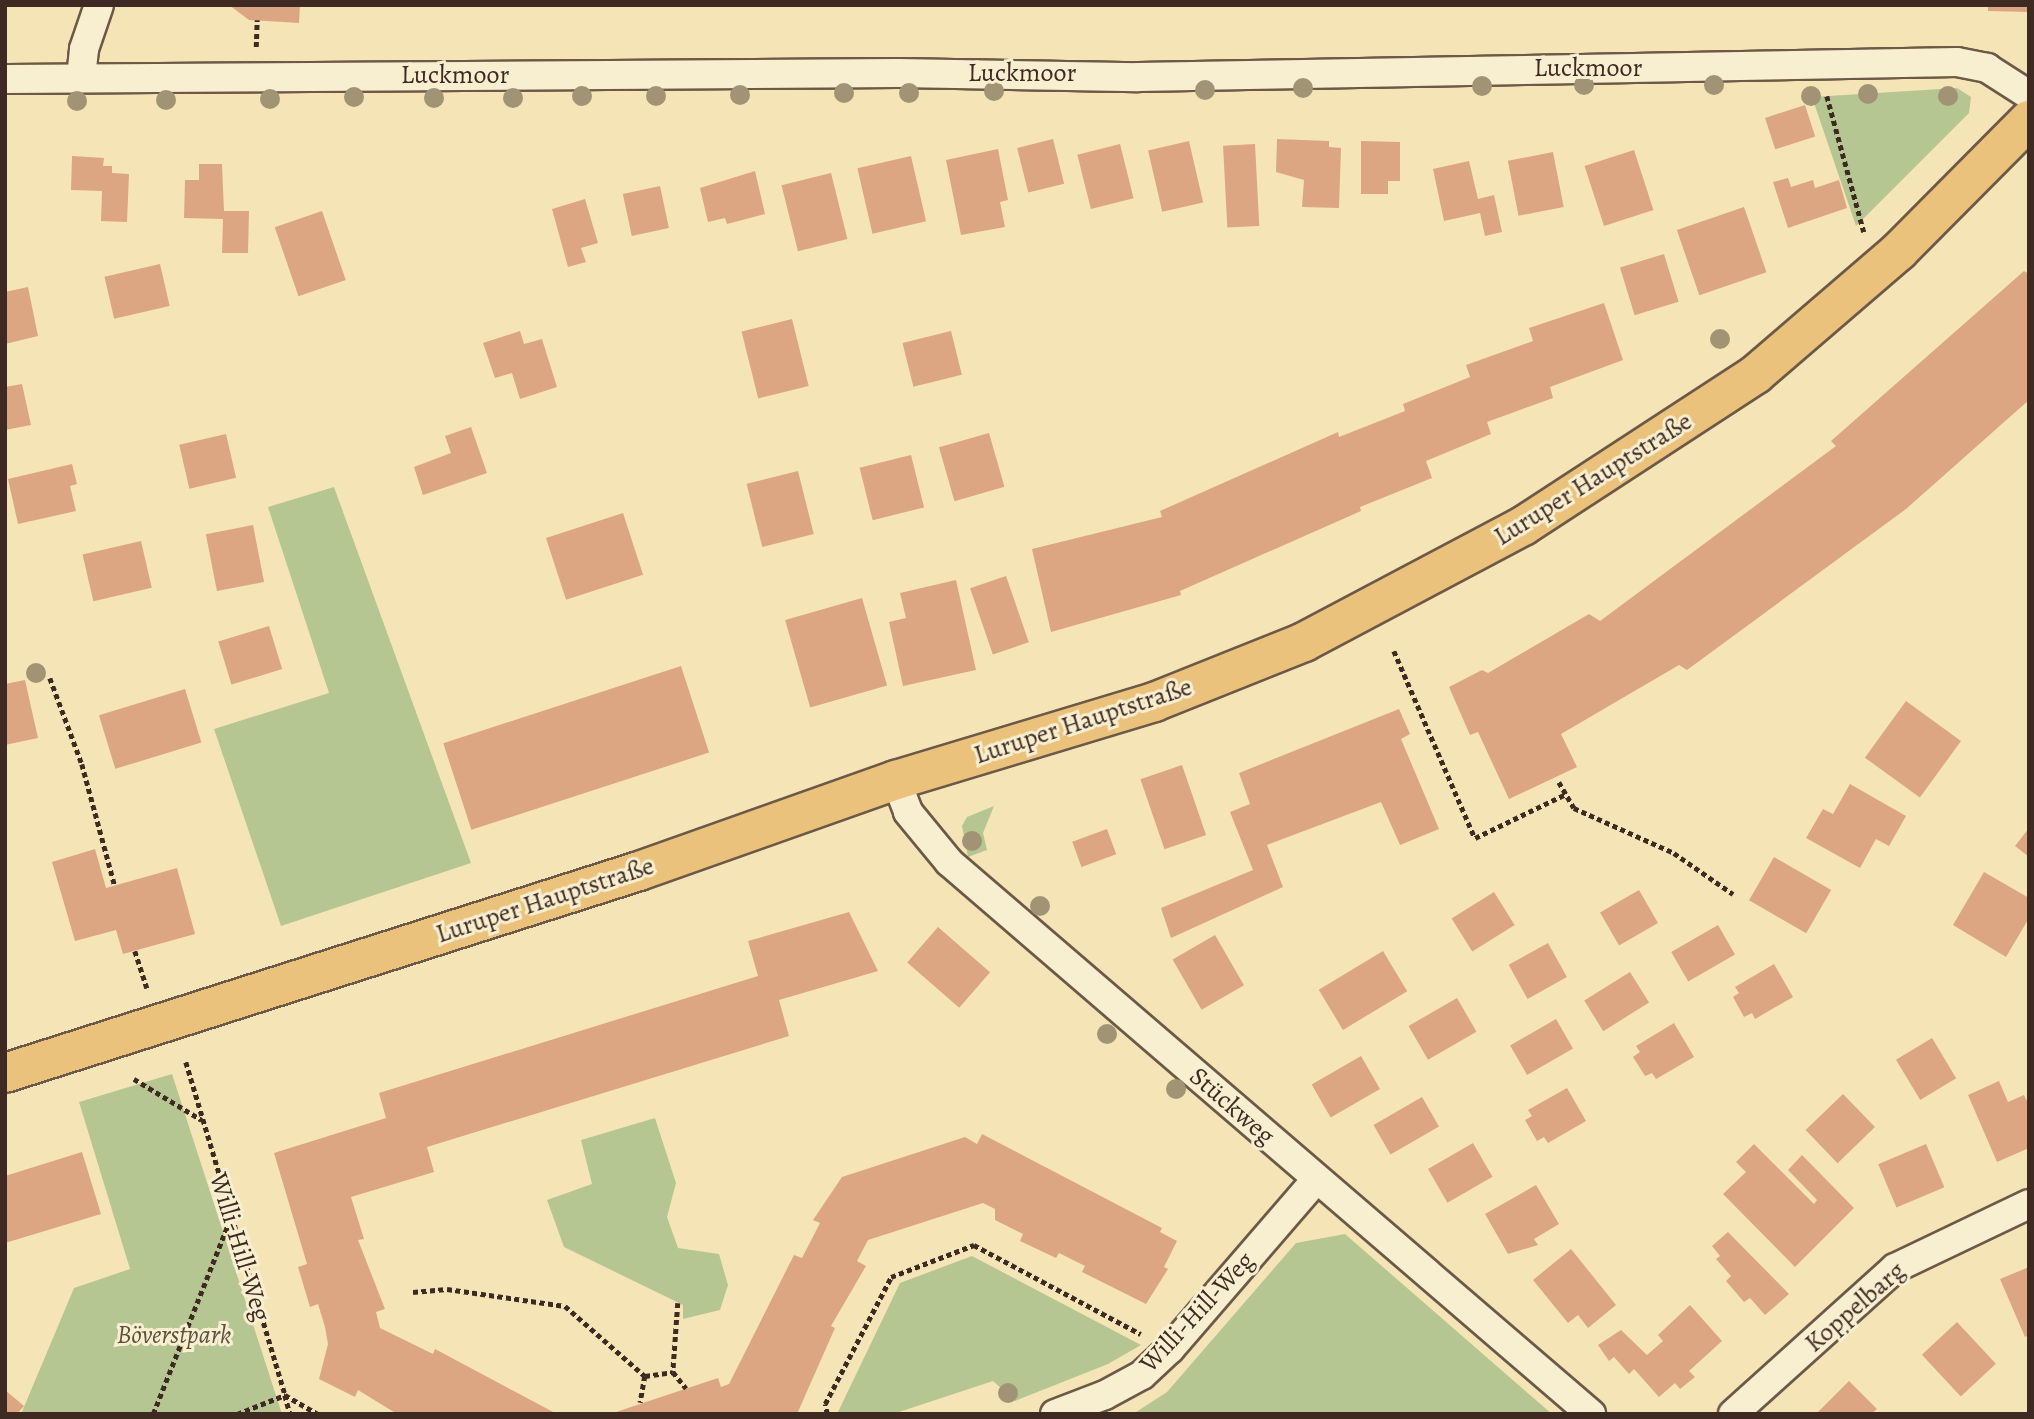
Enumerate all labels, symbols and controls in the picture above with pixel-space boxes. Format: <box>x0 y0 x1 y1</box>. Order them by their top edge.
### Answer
street label: Luckmoor <box>1534 52 1642 84</box>
street label: Luckmoor <box>968 57 1076 89</box>
street label: Luckmoor <box>401 59 509 91</box>
street label: Luruper Hauptstraße <box>1488 406 1698 552</box>
street label: Luruper Hauptstraße <box>970 671 1196 771</box>
street label: Luruper Hauptstraße <box>432 850 658 950</box>
street label: Stückweg <box>1183 1061 1281 1151</box>
street label: Willi-Hill-Weg <box>203 1169 277 1325</box>
street label: Willi-Hill-Weg <box>1133 1245 1261 1379</box>
street label: Koppelbarg <box>1799 1255 1911 1359</box>
park label: Böverstpark <box>117 1319 231 1351</box>

